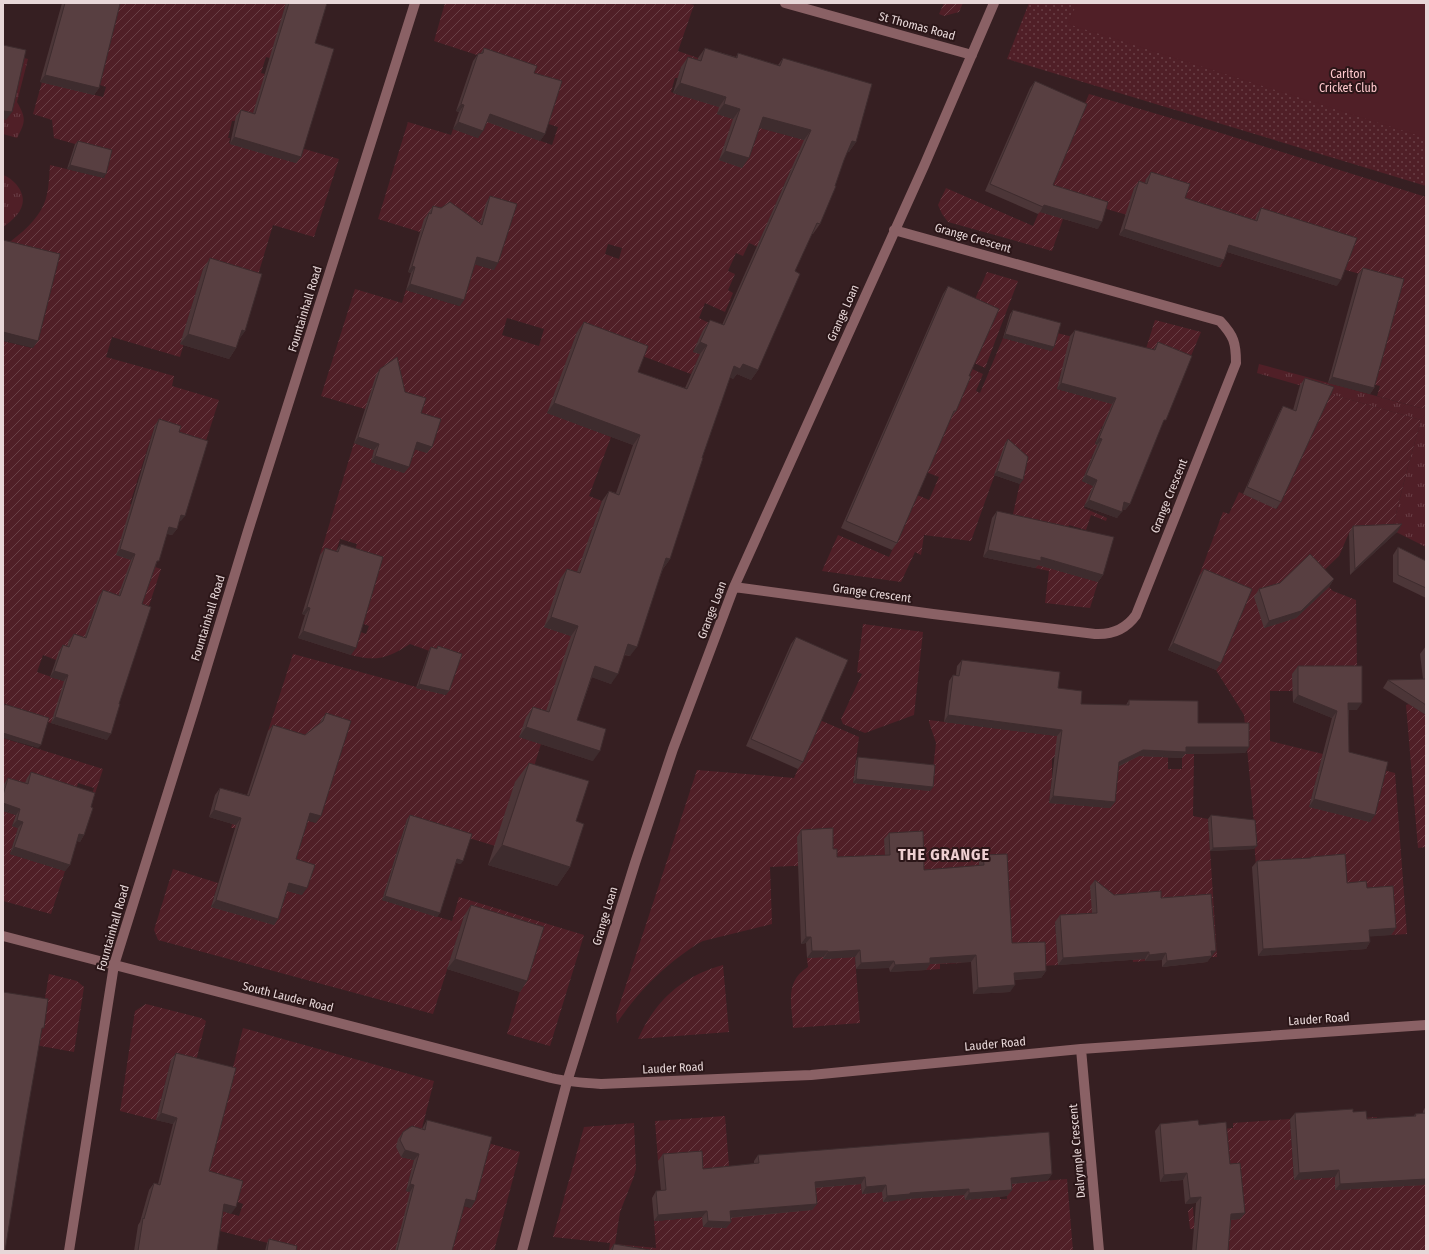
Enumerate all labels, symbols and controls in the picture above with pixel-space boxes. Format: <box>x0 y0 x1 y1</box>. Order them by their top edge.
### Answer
street label: St Thomas Road <box>877 9 957 43</box>
park label: Carlton Cricket Club <box>1319 67 1377 95</box>
street label: Grange Crescent <box>933 220 1013 256</box>
street label: Fountainhall Road <box>285 264 325 354</box>
street label: Grange Loan <box>824 282 862 344</box>
street label: Grange Crescent <box>1148 457 1190 535</box>
street label: Fountainhall Road <box>188 573 228 663</box>
street label: Grange Loan <box>695 579 729 641</box>
street label: Grange Crescent <box>832 581 912 605</box>
district label: THE GRANGE <box>898 845 990 864</box>
street label: Fountainhall Road <box>94 883 132 973</box>
street label: Grange Loan <box>589 885 621 947</box>
street label: South Lauder Road <box>241 979 335 1015</box>
street label: Lauder Road <box>1288 1010 1350 1028</box>
street label: Lauder Road <box>964 1034 1026 1054</box>
street label: Lauder Road <box>642 1059 704 1077</box>
street label: Dalrymple Crescent <box>1066 1103 1088 1199</box>

